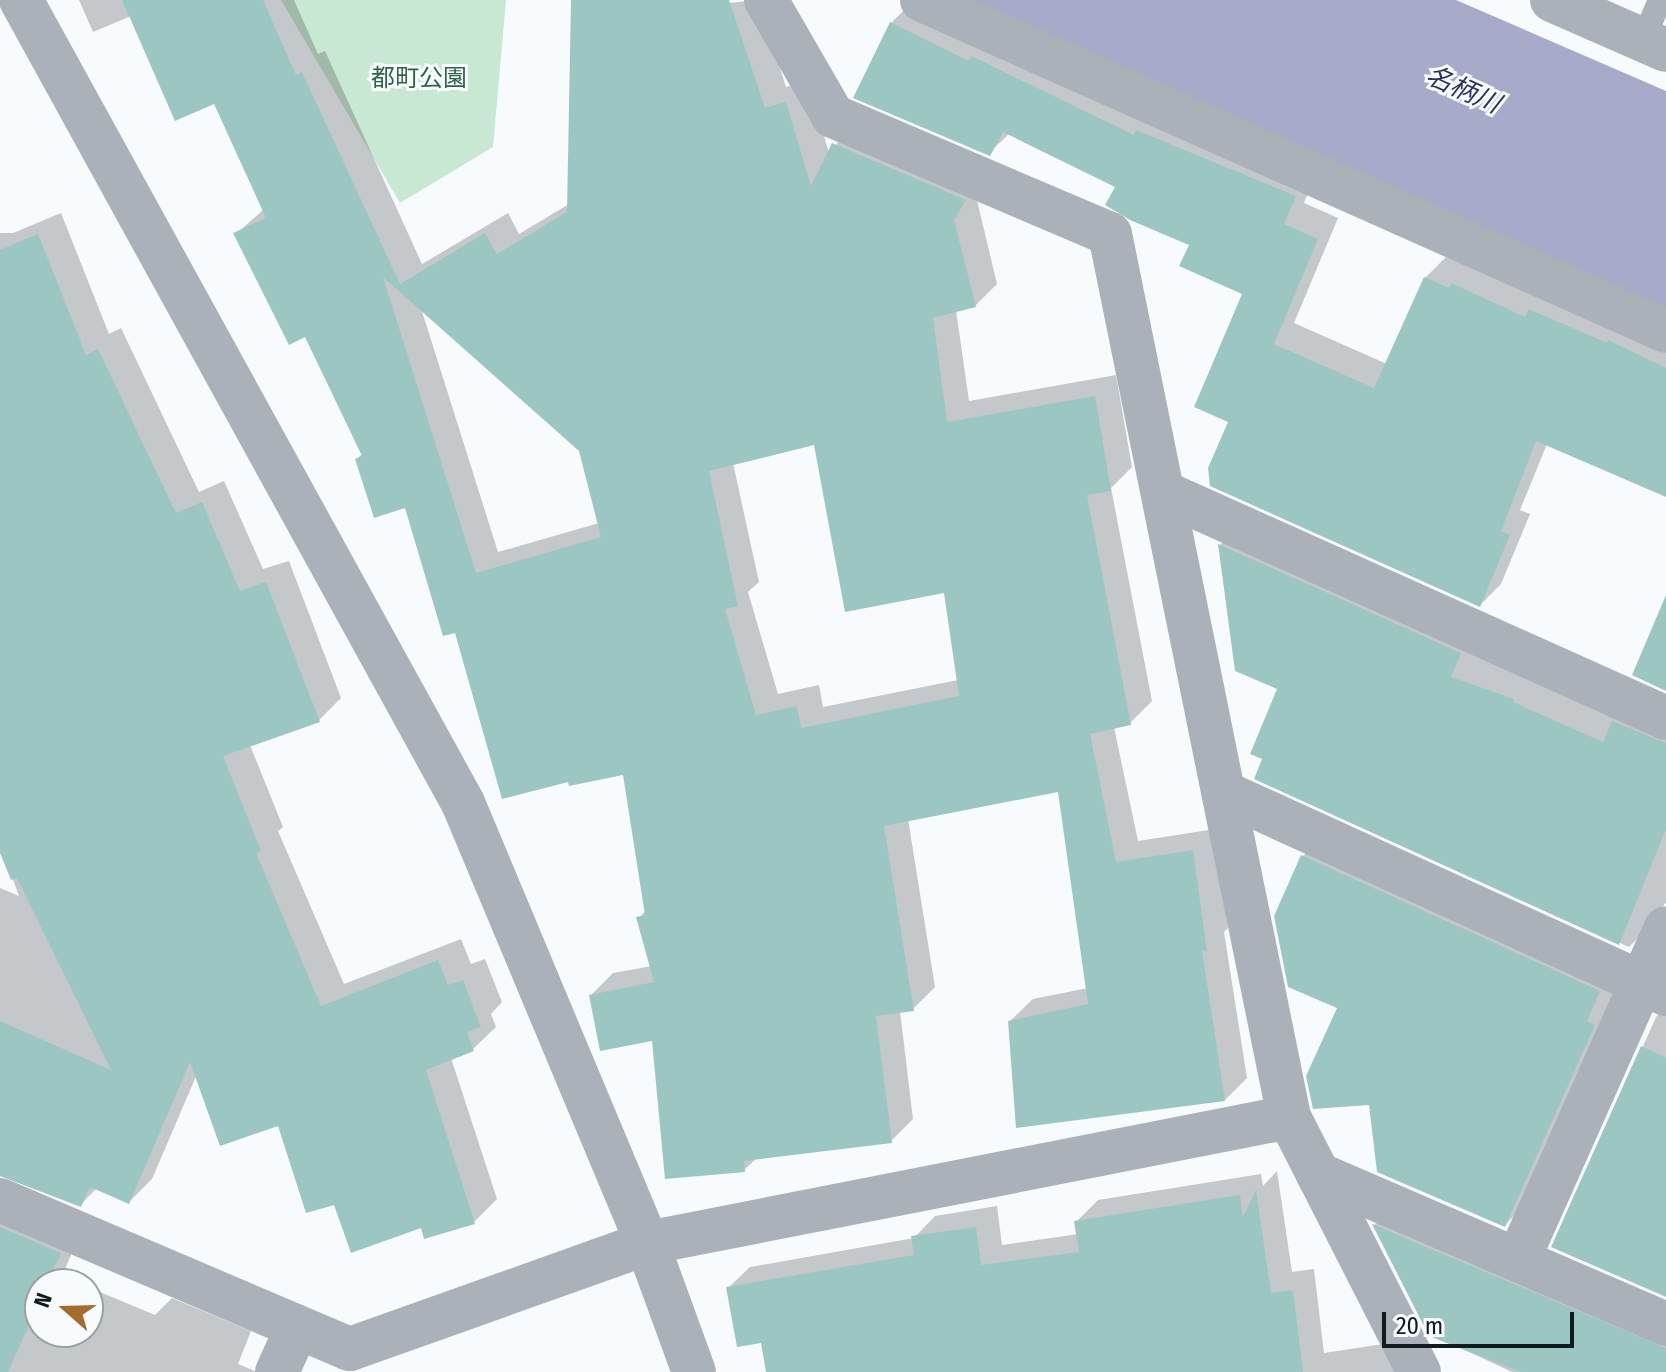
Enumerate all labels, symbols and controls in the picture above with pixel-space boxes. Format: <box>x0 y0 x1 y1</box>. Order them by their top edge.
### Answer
water label: 名柄川 <box>1421 60 1505 120</box>
park label: 都町公園 <box>371 65 467 93</box>
north arrow <box>24 1268 104 1348</box>
text: N <box>28 1289 58 1311</box>
scale bar <box>1386 1296 1578 1346</box>
text: 20 m <box>1396 1312 1443 1340</box>

